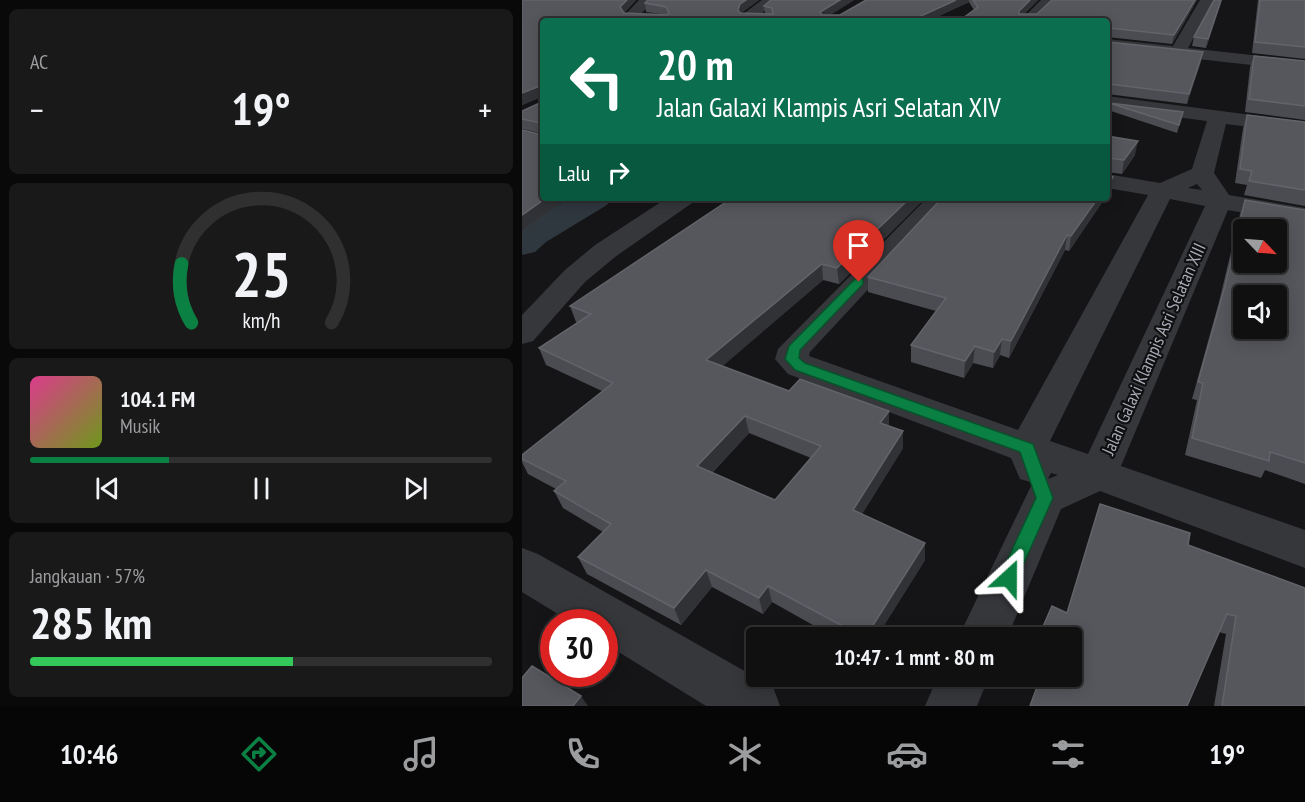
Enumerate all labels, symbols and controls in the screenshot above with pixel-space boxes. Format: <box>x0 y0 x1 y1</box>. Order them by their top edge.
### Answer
text: 20 m <box>657 37 734 92</box>
icon: left <box>558 42 636 120</box>
text: AC <box>30 49 48 75</box>
text: 19° <box>231 79 291 137</box>
text: − <box>30 88 44 131</box>
text: + <box>478 88 492 131</box>
text: Jalan Galaxi Klampis Asri Selatan XIV <box>657 90 1001 124</box>
icon: right <box>602 156 635 189</box>
text: Lalu <box>558 159 590 187</box>
north arrow <box>1233 219 1287 273</box>
map controls <box>1233 219 1287 339</box>
pin <box>833 220 884 282</box>
icon: arrive <box>842 229 875 262</box>
text: 25 <box>231 233 291 314</box>
street label: Jalan Galaxi Klampis Asri Selatan XIII <box>1096 239 1211 459</box>
button: sound <box>1233 285 1287 339</box>
text: km/h <box>242 306 280 334</box>
text: 104.1 FM <box>120 385 195 413</box>
text: Musik <box>120 413 160 439</box>
icon: previous <box>91 472 124 505</box>
icon: pause <box>245 472 278 505</box>
icon: next <box>399 472 432 505</box>
position arrow <box>977 546 1041 610</box>
text: Jangkauan · 57% <box>30 563 145 589</box>
text: 285 km <box>30 593 152 651</box>
speed limit sign: 30 <box>540 609 618 687</box>
text: 10:47 · 1 mnt · 80 m <box>834 643 994 671</box>
icon: directions <box>238 733 280 775</box>
icon: music <box>400 733 442 775</box>
icon: phone <box>562 733 604 775</box>
icon: climate <box>724 733 766 775</box>
icon: car <box>886 733 928 775</box>
icon: filters <box>1047 733 1089 775</box>
text: 10:46 <box>60 737 118 771</box>
text: 19° <box>1209 737 1245 771</box>

